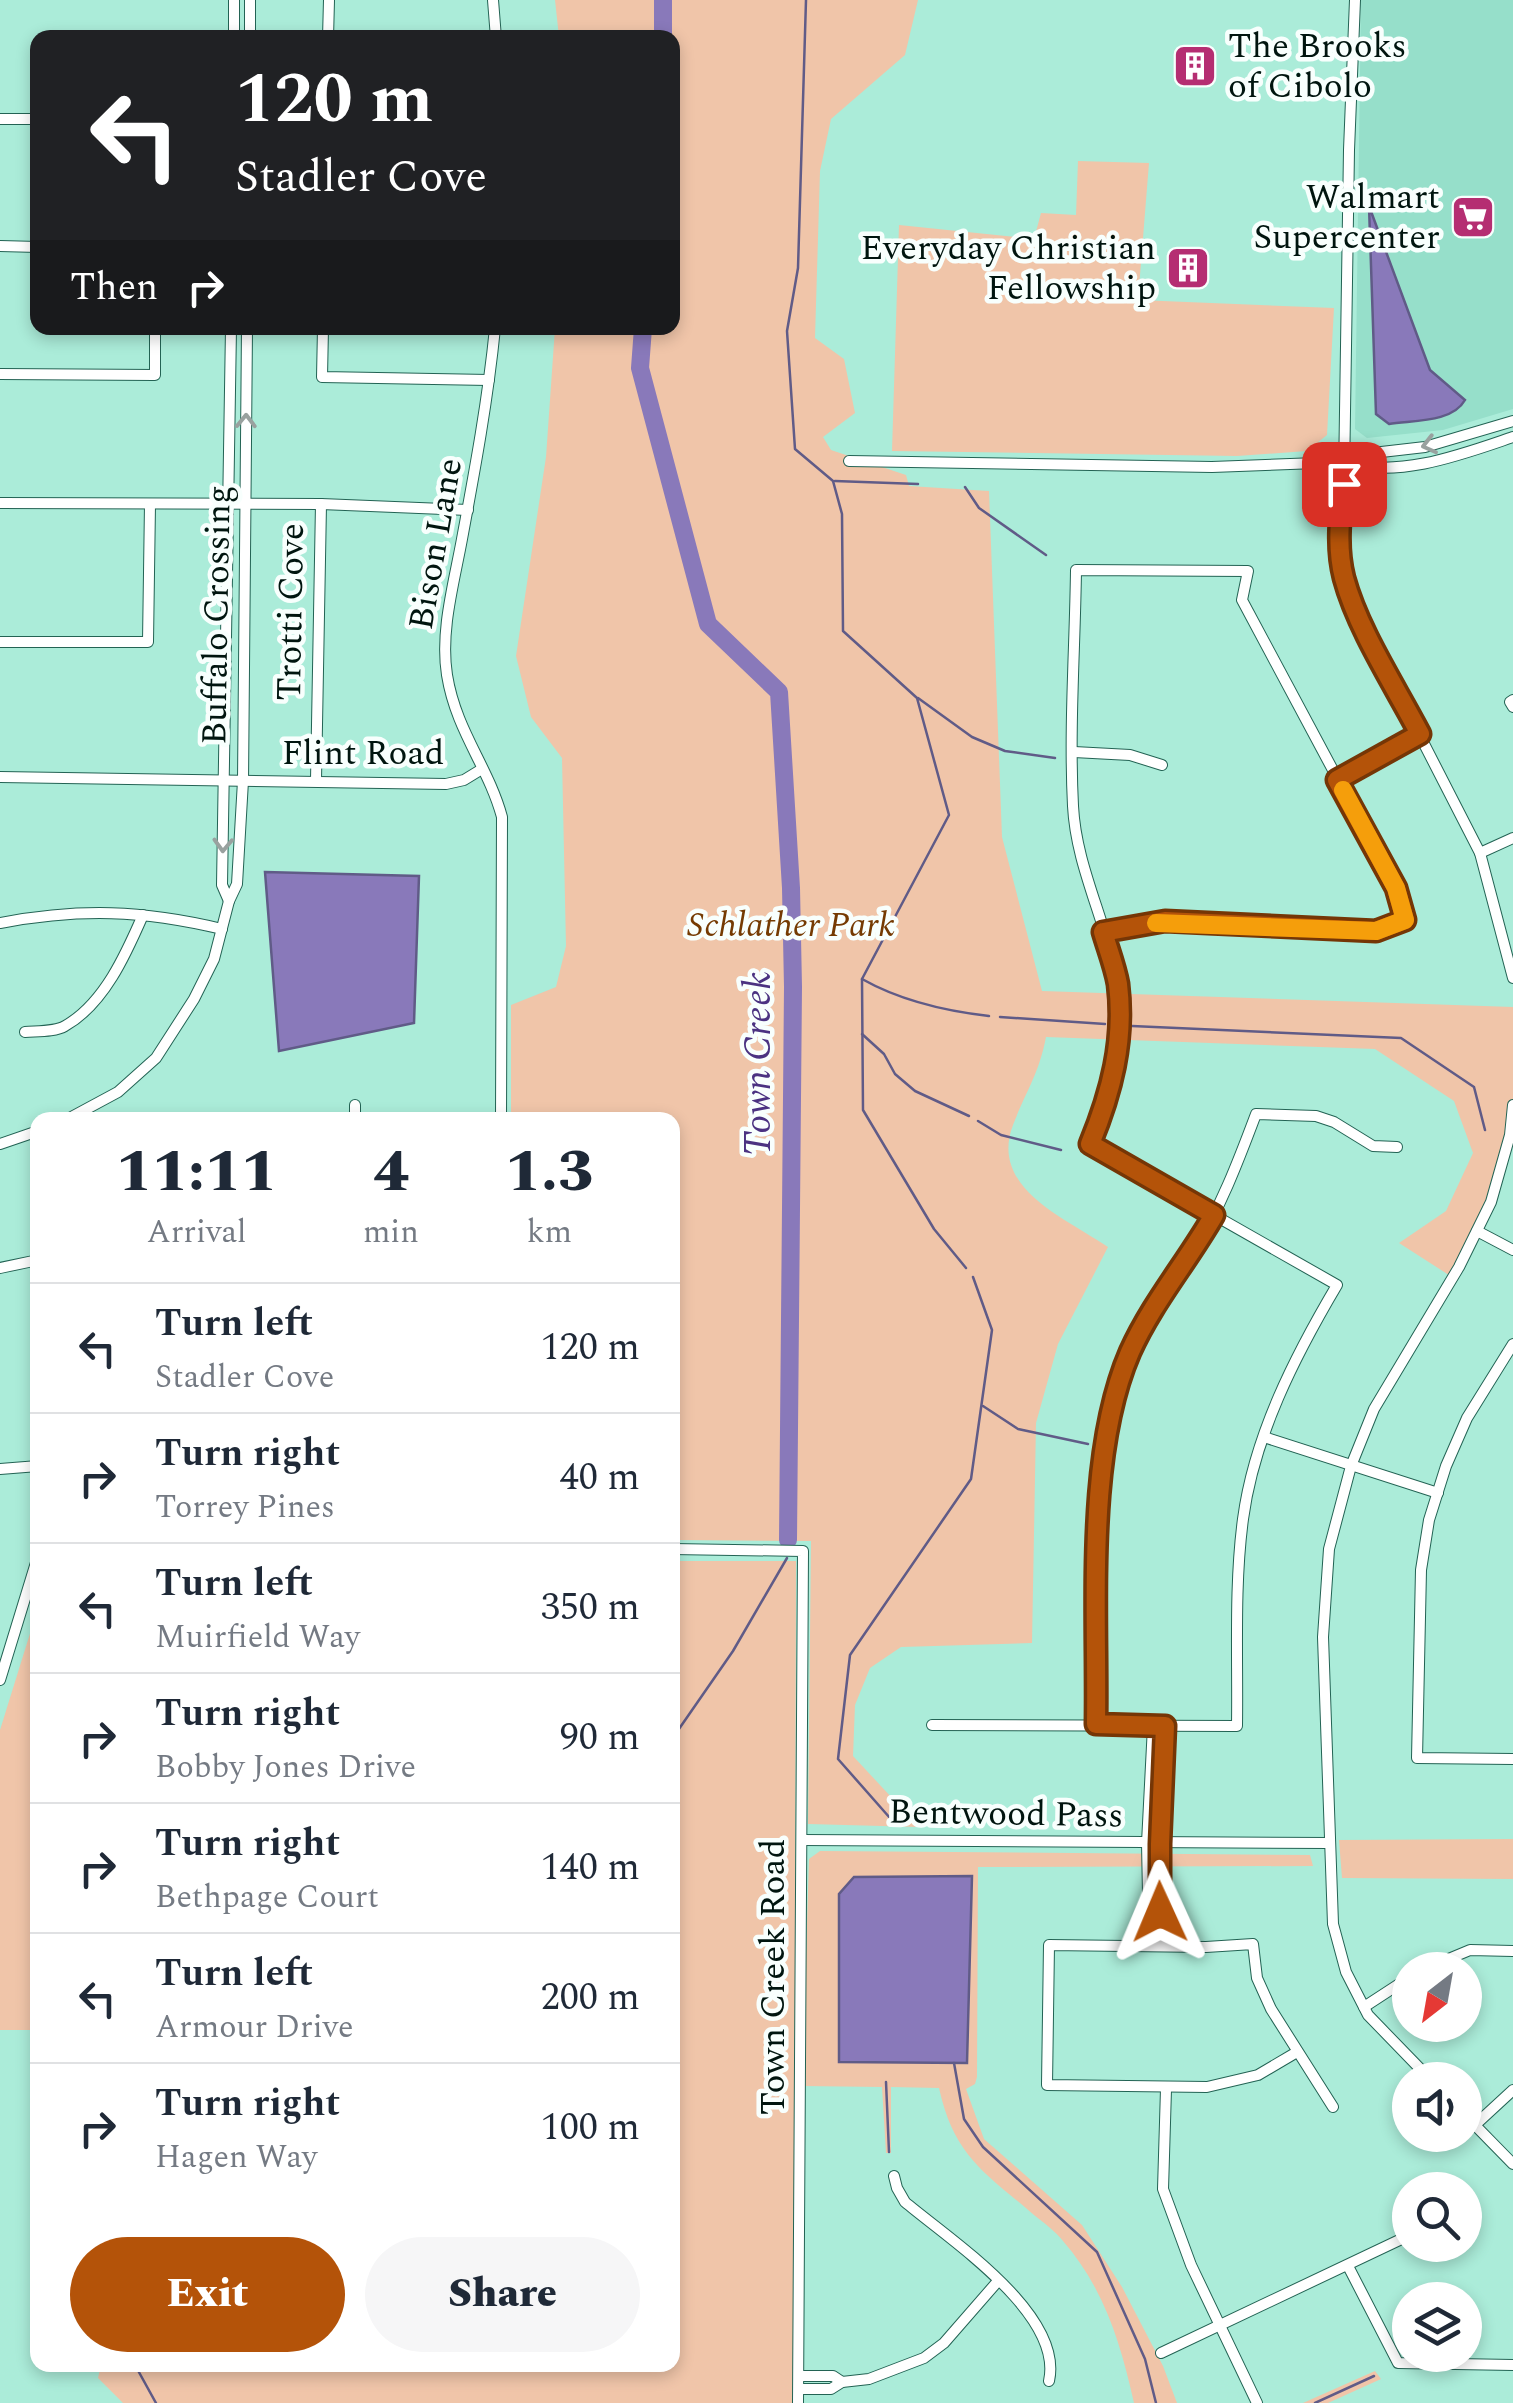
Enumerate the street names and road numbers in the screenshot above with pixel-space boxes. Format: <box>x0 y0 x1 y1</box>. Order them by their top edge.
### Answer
street label: Bison Lane <box>395 454 477 634</box>
street label: Buffalo Crossing <box>188 485 246 745</box>
street label: Trotti Cove <box>263 523 319 701</box>
street label: Flint Road <box>282 727 444 780</box>
street label: Bentwood Pass <box>888 1785 1124 1843</box>
street label: Town Creek Road <box>747 1839 800 2115</box>

